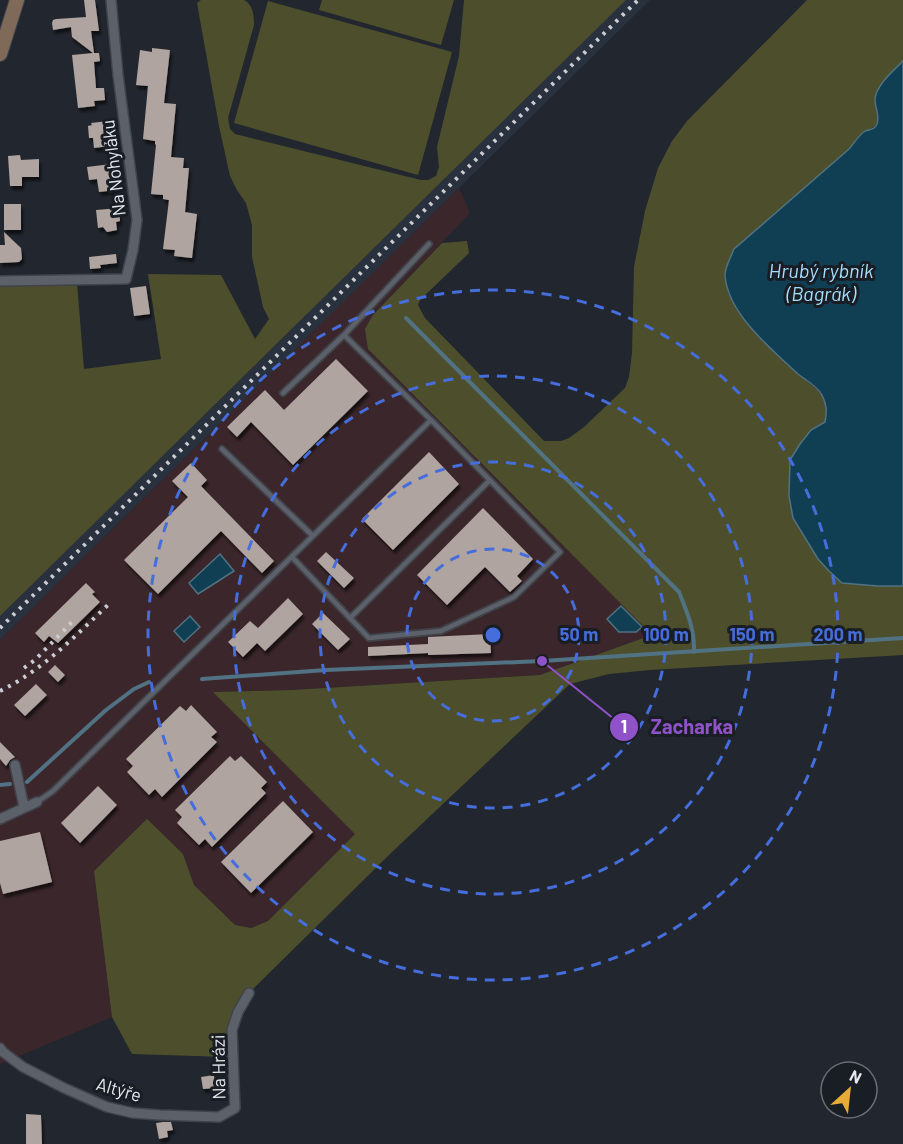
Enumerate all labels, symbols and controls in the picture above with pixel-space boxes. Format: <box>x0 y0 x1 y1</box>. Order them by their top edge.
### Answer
street label: Na Nohyláku <box>96 119 130 217</box>
water label: Hrubý rybník (Bagrák) <box>769 258 874 305</box>
text: 50 m <box>560 623 598 645</box>
text: 100 m <box>643 623 689 645</box>
text: 150 m <box>730 623 774 645</box>
text: 200 m <box>813 623 863 645</box>
centre of rings <box>483 625 503 645</box>
callout: Zacharka <box>609 708 745 746</box>
text: Zacharka <box>651 714 733 738</box>
text: 1 <box>621 715 627 737</box>
street label: Na Hrázi <box>206 1034 230 1100</box>
north arrow <box>819 1060 879 1120</box>
text: N <box>847 1065 865 1087</box>
street label: Altýře <box>94 1072 144 1106</box>

